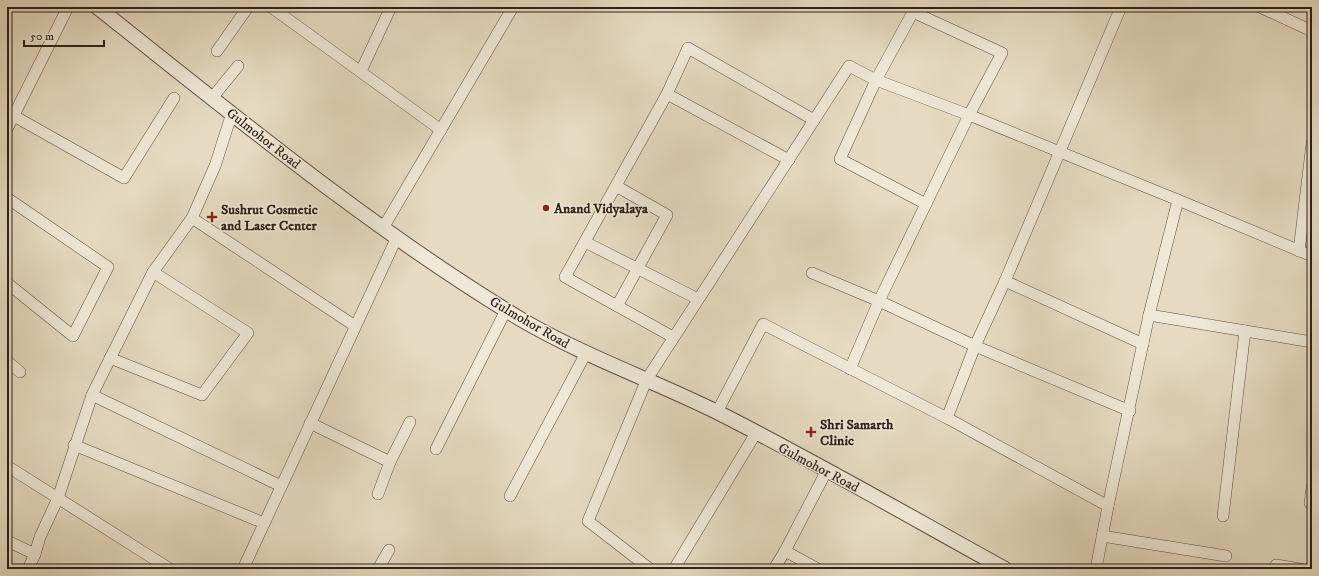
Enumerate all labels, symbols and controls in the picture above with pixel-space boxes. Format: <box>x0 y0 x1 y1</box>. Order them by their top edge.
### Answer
scale bar <box>24 22 104 48</box>
text: 50 m <box>30 29 54 44</box>
street label: Gulmohor Road <box>223 104 304 173</box>
place label: Anand Vidyalaya <box>553 200 649 218</box>
place label: Sushrut Cosmetic and Laser Center <box>221 201 318 235</box>
marker: Anand Vidyalaya <box>541 203 551 213</box>
marker: Sushrut Cosmetic and Laser Center <box>206 211 218 223</box>
street label: Gulmohor Road <box>486 293 573 353</box>
place label: Shri Samarth Clinic <box>820 416 894 450</box>
marker: Shri Samarth Clinic <box>805 426 817 438</box>
street label: Gulmohor Road <box>775 439 862 497</box>

